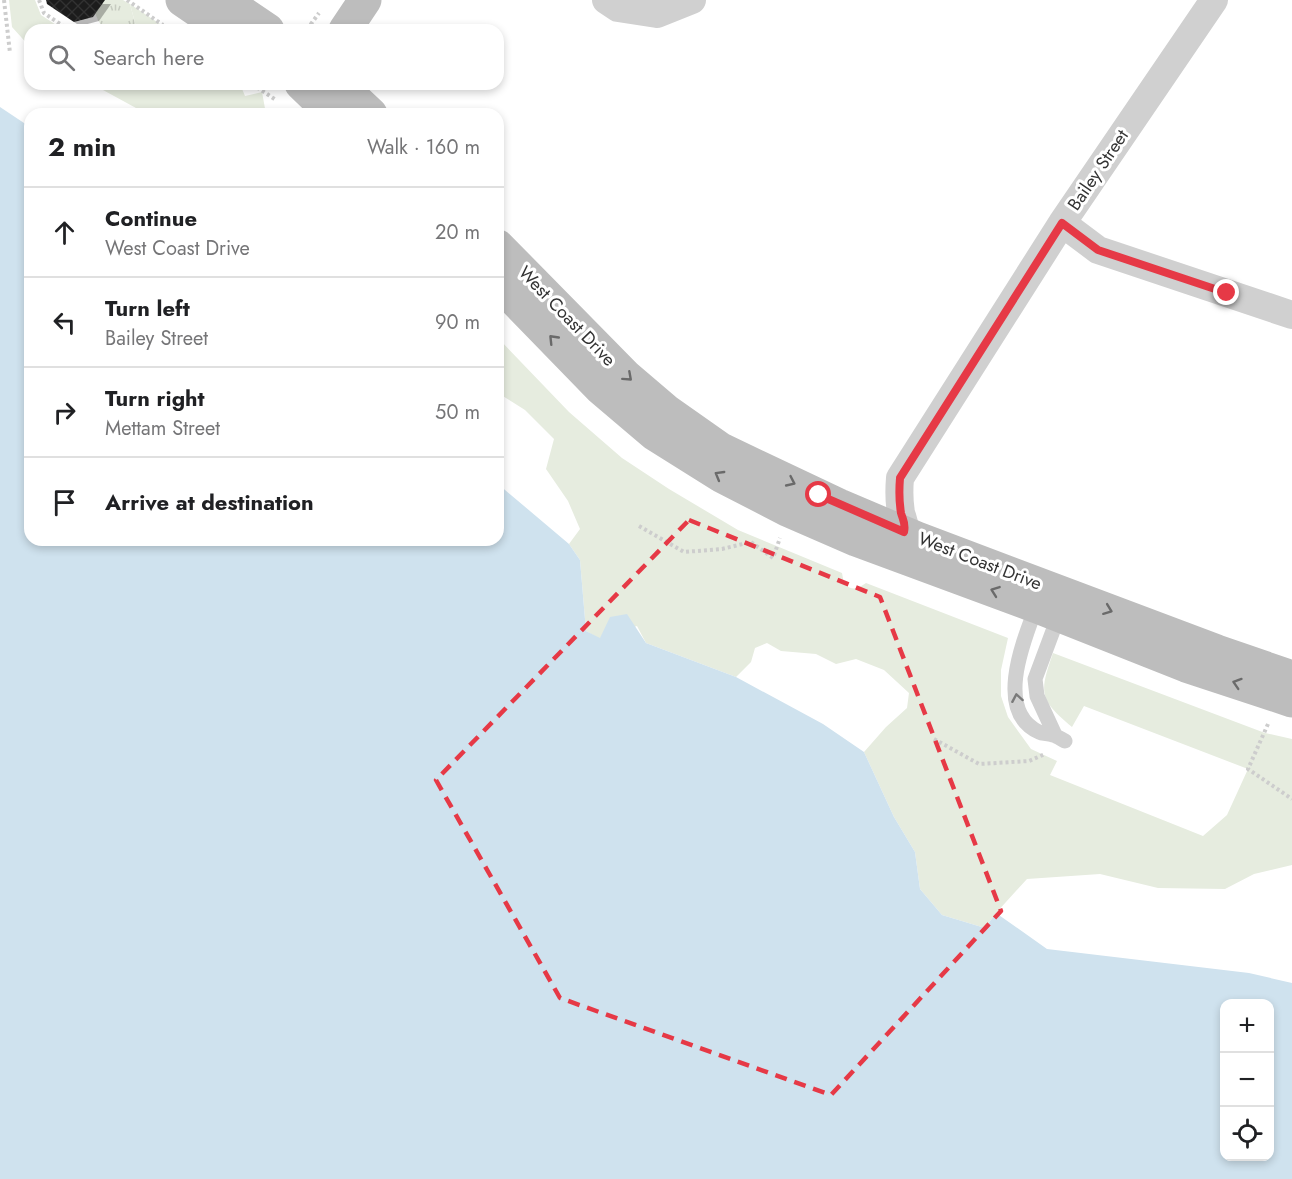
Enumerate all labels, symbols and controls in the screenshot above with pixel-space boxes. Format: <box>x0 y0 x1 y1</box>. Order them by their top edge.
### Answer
search box <box>24 24 504 90</box>
icon: search <box>45 41 78 74</box>
text: Search here <box>93 41 204 73</box>
street label: Bailey Street <box>1061 124 1135 216</box>
text: 2 min <box>48 128 116 166</box>
text: Walk · 160 m <box>367 133 480 162</box>
text: Continue <box>105 202 197 234</box>
icon: ahead <box>48 216 81 249</box>
text: 20 m <box>435 218 480 247</box>
text: West Coast Drive <box>105 234 250 263</box>
street label: West Coast Drive <box>512 260 622 372</box>
route end <box>1213 279 1239 305</box>
text: Turn left <box>105 292 190 324</box>
icon: left <box>48 306 81 339</box>
text: 90 m <box>435 308 480 337</box>
text: Bailey Street <box>105 324 208 353</box>
one-way arrow <box>549 336 560 346</box>
one-way arrow <box>621 370 631 381</box>
text: Turn right <box>105 382 205 414</box>
icon: right <box>48 396 81 429</box>
text: 50 m <box>435 398 480 427</box>
text: Mettam Street <box>105 414 220 443</box>
one-way arrow <box>715 471 725 482</box>
one-way arrow <box>784 474 795 486</box>
route start <box>805 481 831 507</box>
icon: arrive <box>48 486 81 519</box>
text: Arrive at destination <box>105 486 314 518</box>
street label: West Coast Drive <box>914 525 1046 597</box>
one-way arrow <box>990 586 1001 599</box>
one-way arrow <box>1102 602 1112 615</box>
one-way arrow <box>1232 678 1242 690</box>
one-way arrow <box>1011 694 1024 704</box>
map controls <box>1220 999 1274 1161</box>
button: + <box>1220 999 1274 1053</box>
button: − <box>1220 1053 1274 1107</box>
button: locate <box>1220 1107 1274 1161</box>

